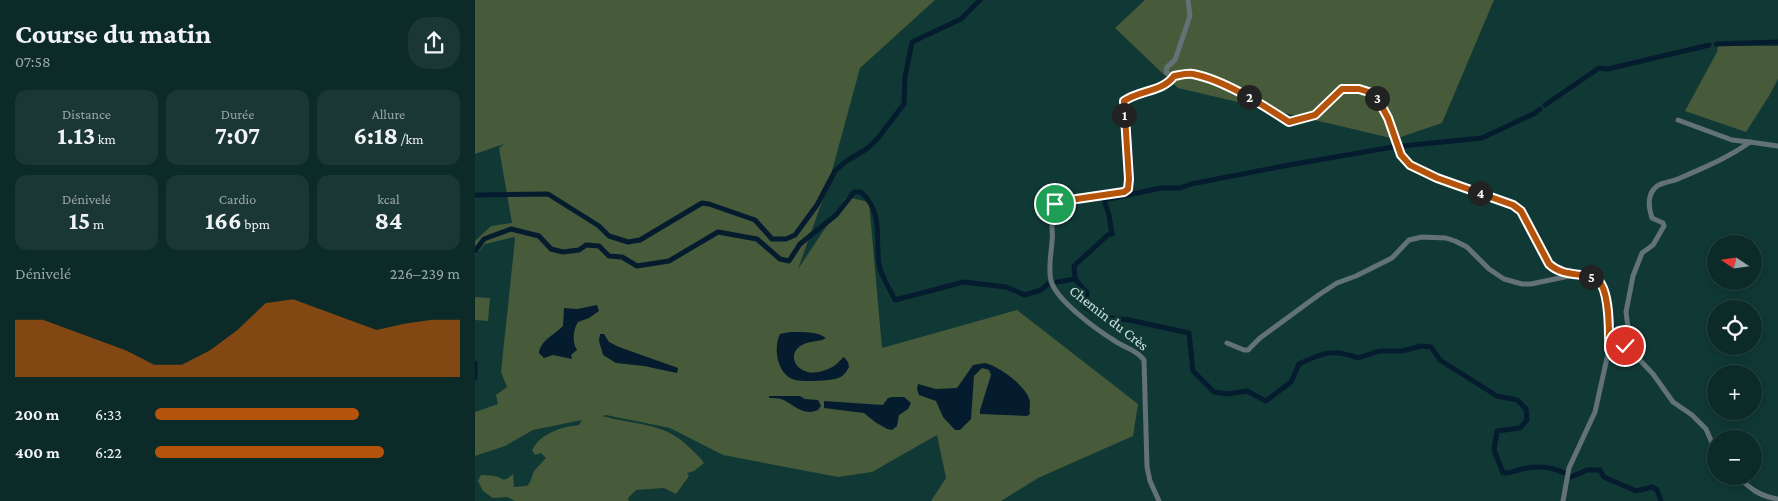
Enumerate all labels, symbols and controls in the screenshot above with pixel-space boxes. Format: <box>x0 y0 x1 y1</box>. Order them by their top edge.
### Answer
button: share <box>408 17 460 69</box>
text: Course du matin <box>15 18 211 49</box>
text: 07:58 <box>15 53 51 70</box>
pin: 2 <box>1237 84 1261 110</box>
pin: 3 <box>1365 86 1389 110</box>
text: 2 <box>1246 89 1253 105</box>
text: 3 <box>1374 90 1381 106</box>
pin: 1 <box>1111 102 1137 128</box>
text: Distance <box>62 106 111 122</box>
text: Durée <box>221 106 254 122</box>
text: Allure <box>372 106 405 122</box>
text: 1 <box>1122 107 1127 123</box>
text: 1.13 <box>57 122 95 149</box>
text: 7:07 <box>215 122 260 149</box>
text: 6:18 <box>353 122 398 149</box>
text: km <box>95 131 116 147</box>
text: /km <box>398 131 424 147</box>
pin: 4 <box>1467 180 1493 206</box>
pin <box>1034 183 1076 225</box>
text: 4 <box>1477 185 1484 201</box>
icon: arrive <box>1041 190 1069 218</box>
text: Dénivelé <box>62 191 111 207</box>
text: Cardio <box>219 191 256 207</box>
text: kcal <box>377 191 400 207</box>
text: 15 <box>69 207 90 234</box>
text: 166 <box>205 207 242 234</box>
text: 84 <box>374 207 403 234</box>
text: m <box>90 216 104 232</box>
text: bpm <box>242 216 270 232</box>
north arrow <box>1707 235 1763 290</box>
map controls <box>1707 235 1762 485</box>
pin: 5 <box>1579 264 1603 290</box>
text: Dénivelé <box>15 265 71 282</box>
text: 226–239 m <box>390 265 460 282</box>
text: 5 <box>1588 269 1595 285</box>
street label: Chemin du Crès <box>1067 282 1152 354</box>
button: locate <box>1707 300 1762 355</box>
pin <box>1604 325 1646 367</box>
icon: check <box>1611 332 1639 360</box>
button: + <box>1707 365 1762 420</box>
text: 200 m <box>15 406 59 423</box>
text: 6:33 <box>95 406 122 423</box>
button: − <box>1707 430 1762 485</box>
text: 400 m <box>15 444 60 461</box>
text: 6:22 <box>95 444 122 461</box>

